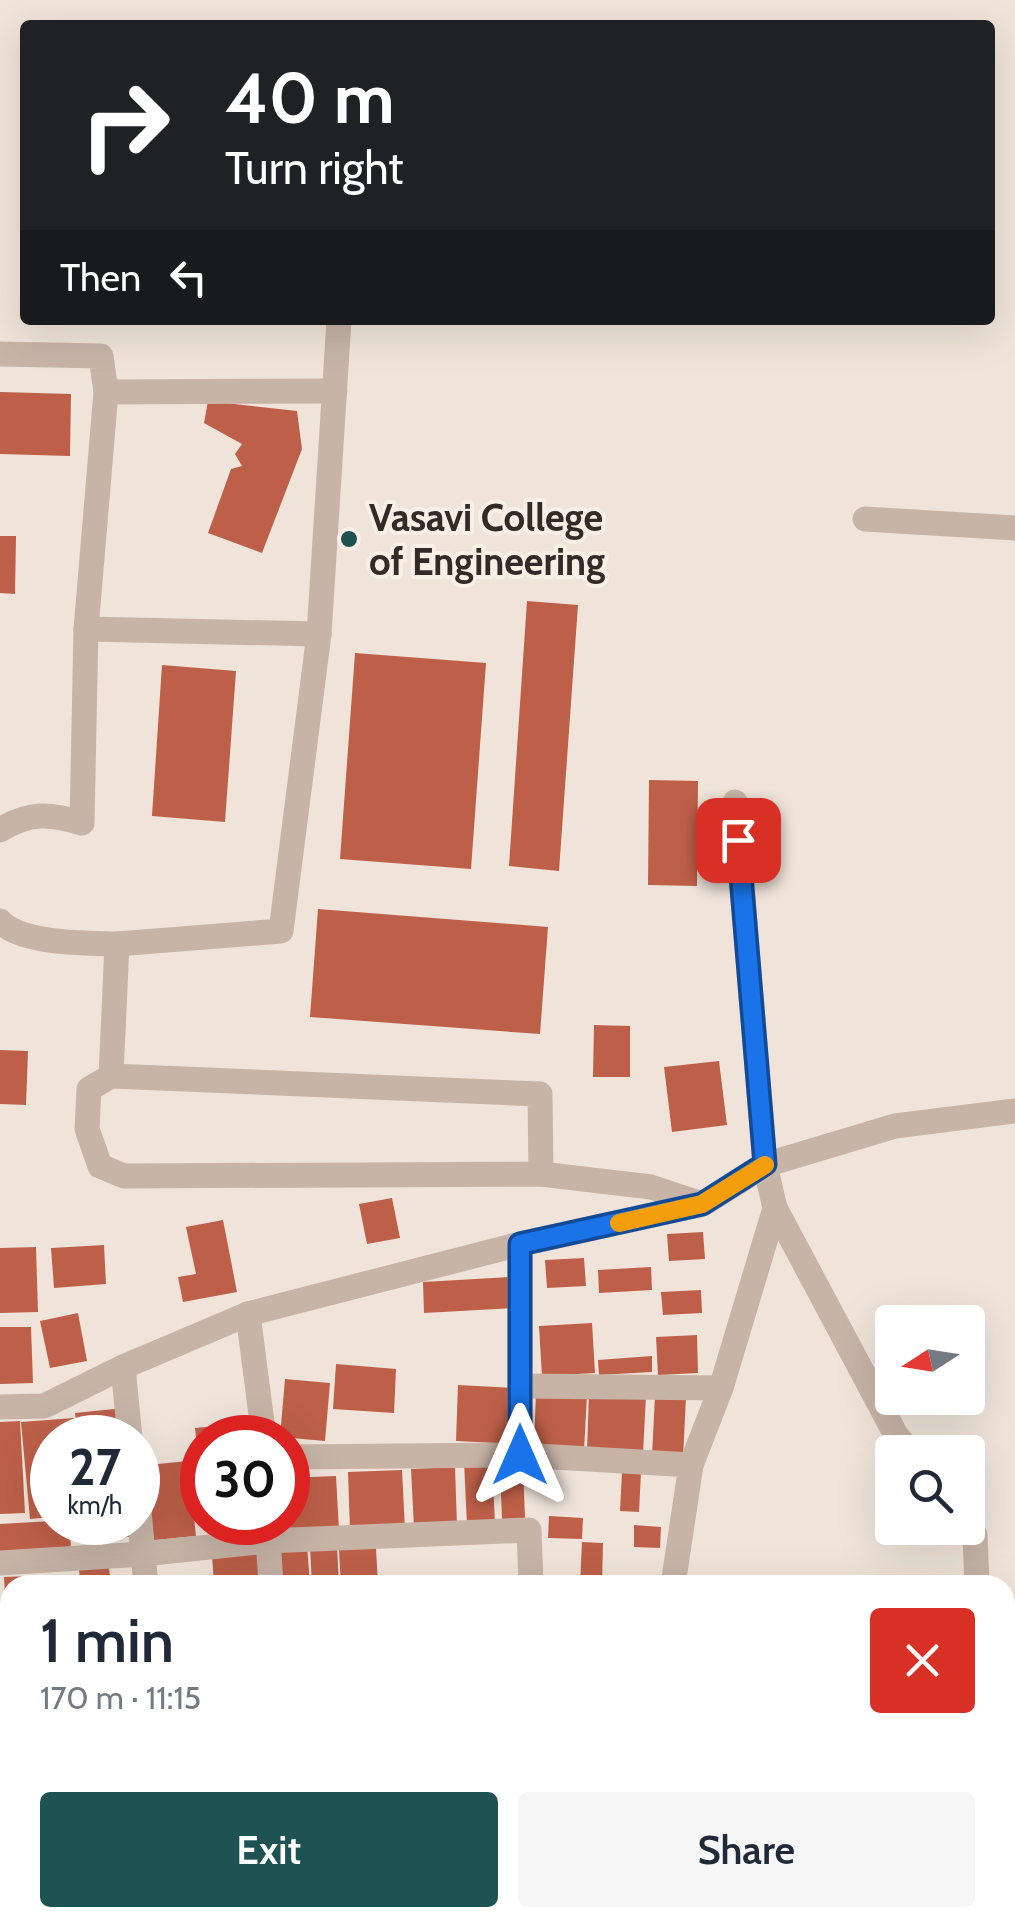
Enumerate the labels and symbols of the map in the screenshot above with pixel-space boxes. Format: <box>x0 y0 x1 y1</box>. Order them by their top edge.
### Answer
place label: Vasavi College of Engineering <box>369 494 605 585</box>
marker: Vasavi College of Engineering <box>338 528 360 550</box>
pin <box>696 798 781 883</box>
north arrow <box>875 1305 985 1415</box>
position arrow <box>468 1403 572 1507</box>
speed limit sign: 30 <box>180 1415 310 1545</box>

